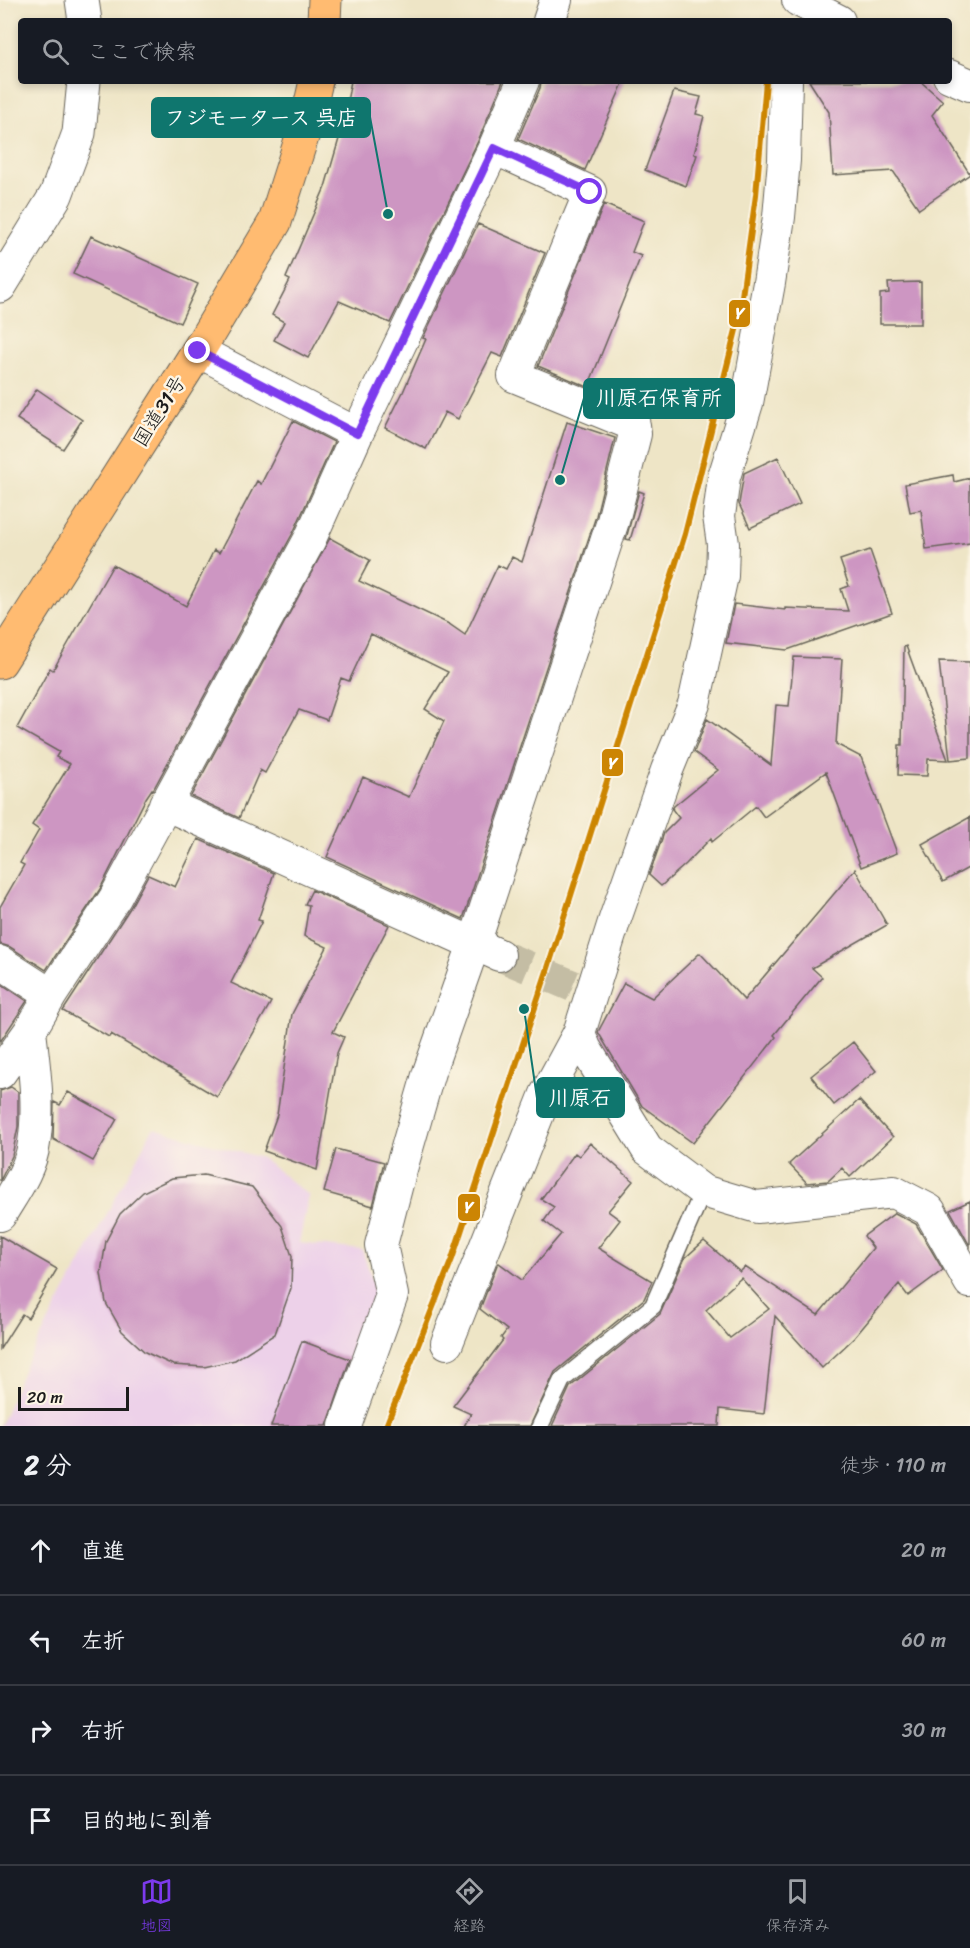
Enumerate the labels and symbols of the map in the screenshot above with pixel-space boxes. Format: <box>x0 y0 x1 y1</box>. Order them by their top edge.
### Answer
callout: フジモータース 呉店 <box>152 98 370 137</box>
text: フジモータース 呉店 <box>164 99 358 137</box>
route start <box>576 178 602 204</box>
line badge: Y <box>728 299 751 328</box>
text: Y <box>736 299 746 328</box>
route end <box>184 337 210 363</box>
street label: 国道31号 <box>124 368 195 454</box>
callout: 川原石保育所 <box>584 379 734 418</box>
text: 川原石保育所 <box>596 379 722 417</box>
line badge: Y <box>601 748 624 777</box>
text: Y <box>609 749 619 778</box>
callout: 川原石 <box>537 1078 624 1117</box>
text: 川原石 <box>549 1079 612 1117</box>
line badge: Y <box>457 1193 481 1222</box>
text: Y <box>465 1193 475 1222</box>
scale bar <box>18 1384 129 1412</box>

